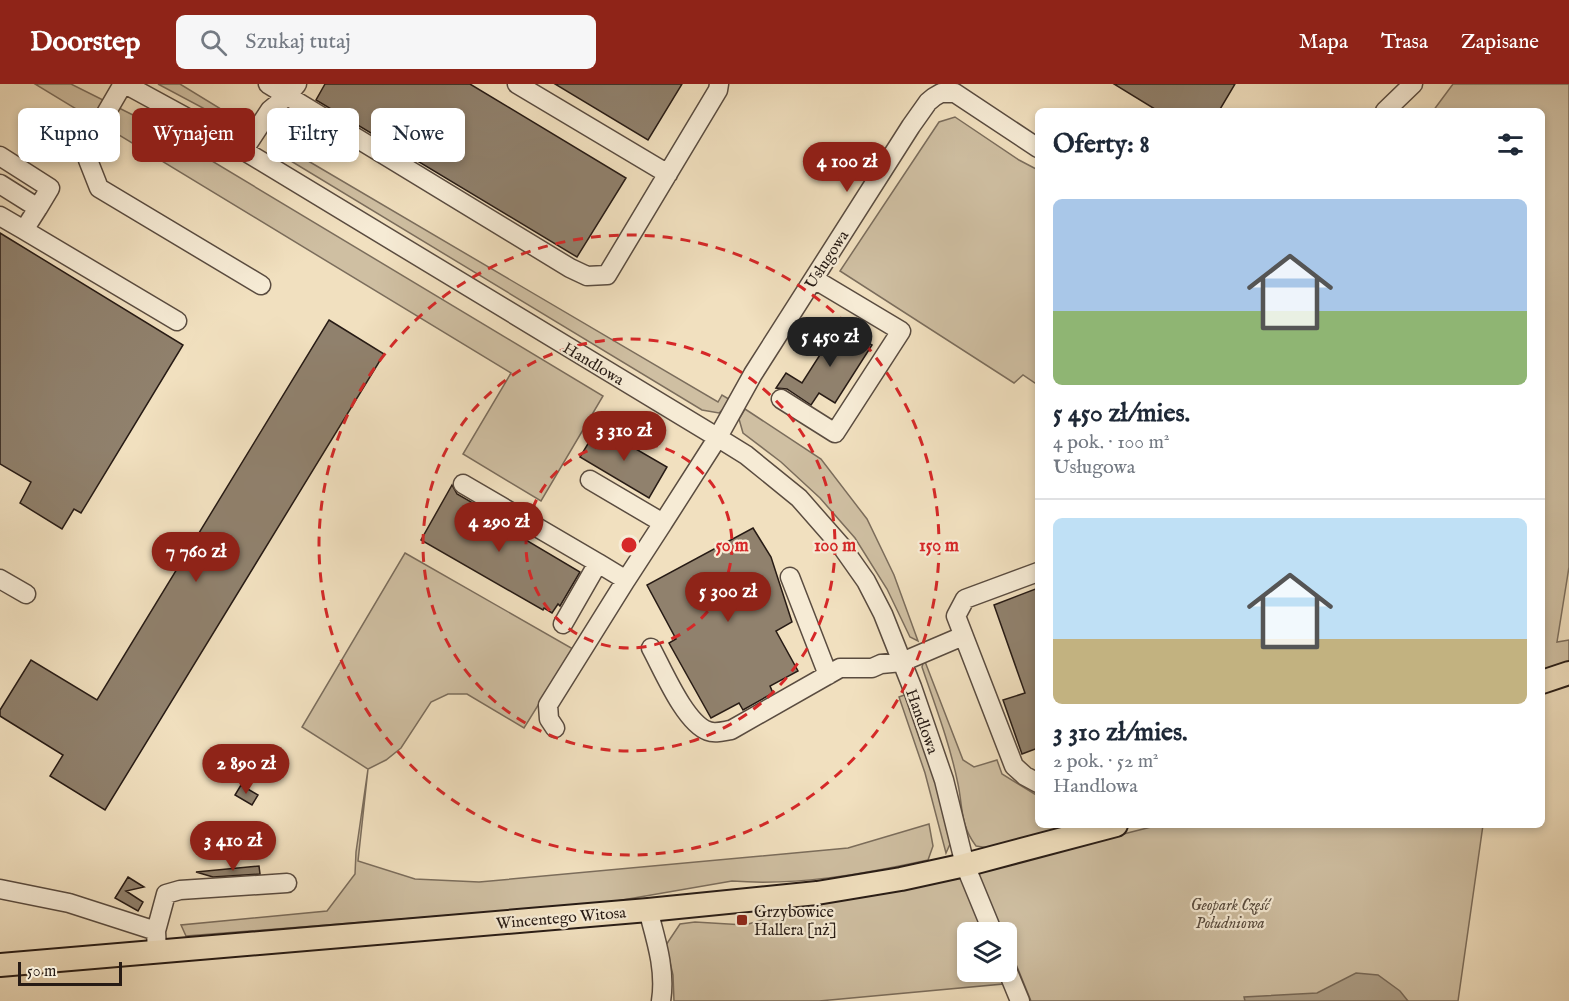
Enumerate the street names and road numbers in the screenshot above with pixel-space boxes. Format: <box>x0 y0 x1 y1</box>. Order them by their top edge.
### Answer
street label: Usługowa <box>801 227 854 293</box>
street label: Handlowa <box>559 339 627 391</box>
street label: Handlowa <box>900 686 942 757</box>
street label: Wincentego Witosa <box>495 903 627 935</box>

